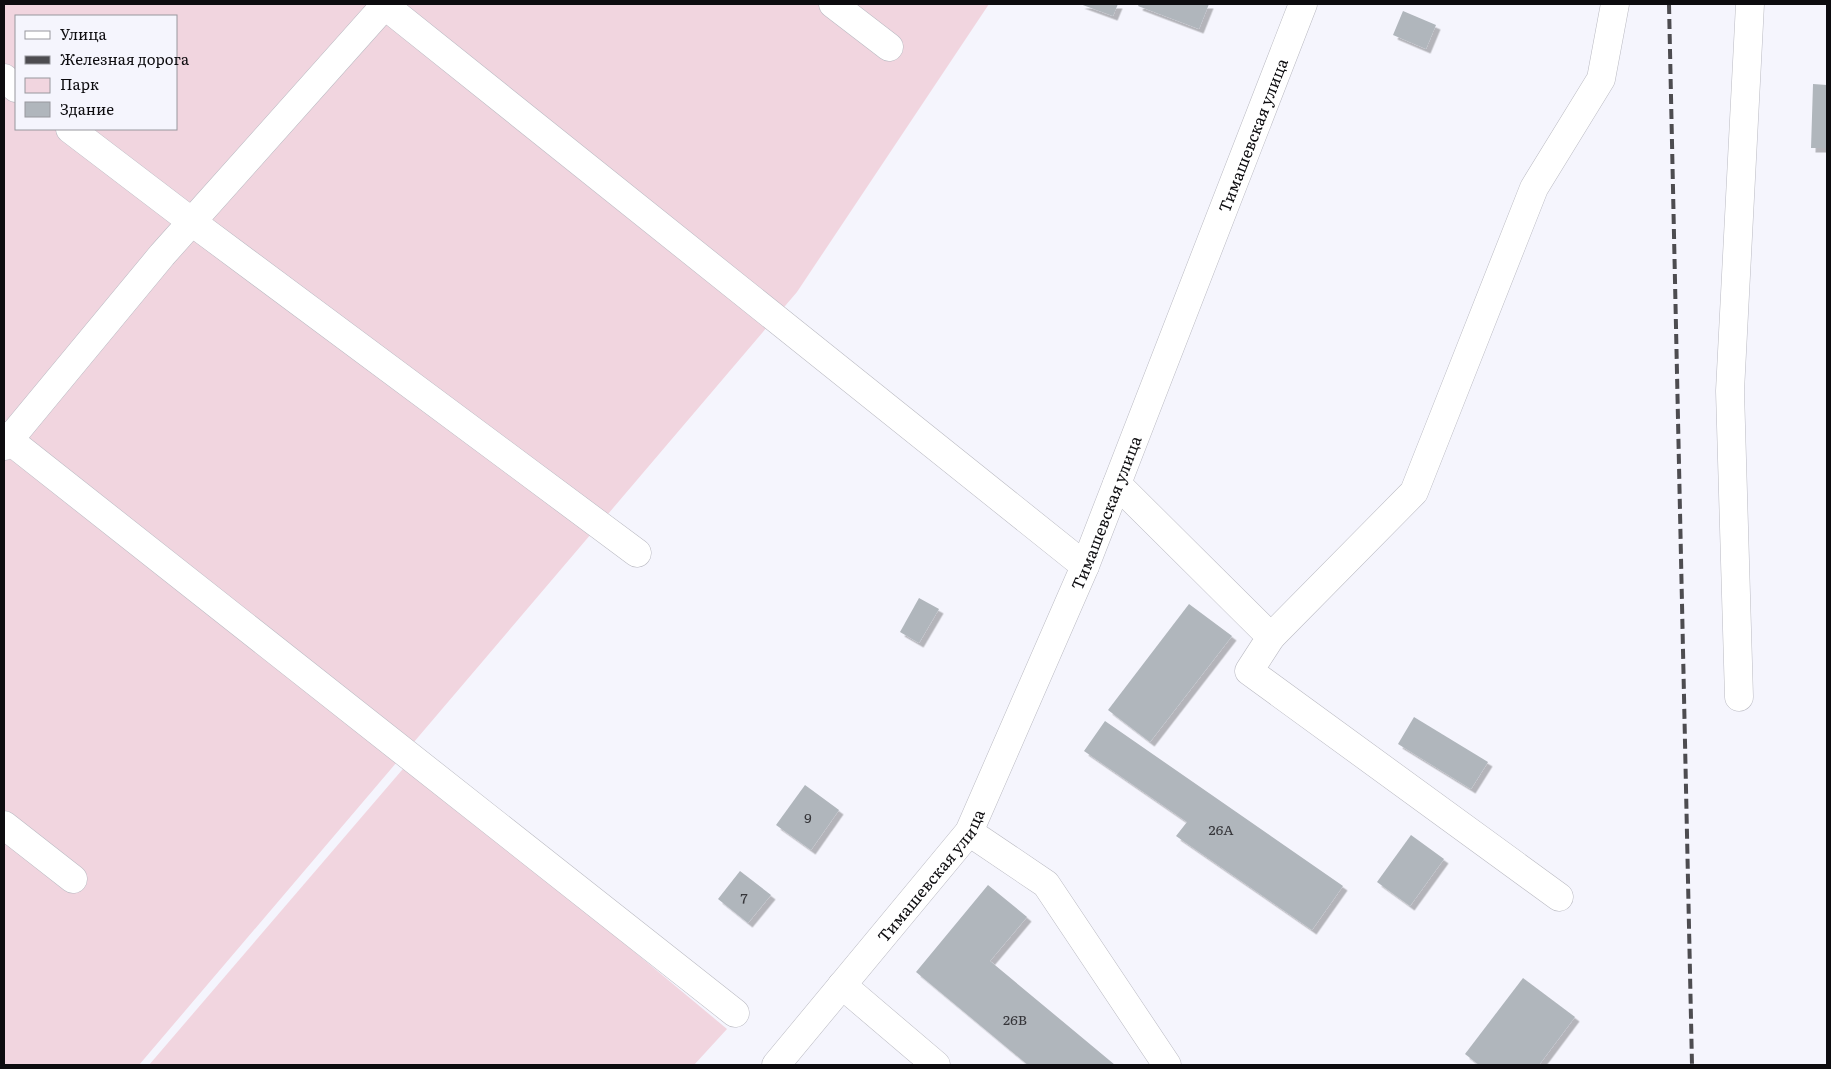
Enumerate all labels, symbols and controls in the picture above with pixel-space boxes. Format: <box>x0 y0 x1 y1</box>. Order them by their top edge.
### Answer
legend <box>15 15 178 130</box>
text: Улица <box>60 22 108 45</box>
text: Железная дорога <box>60 47 190 70</box>
street label: Тимашевская улица <box>1211 54 1293 216</box>
text: Парк <box>60 72 99 95</box>
text: Здание <box>60 97 114 120</box>
street label: Тимашевская улица <box>1064 432 1147 593</box>
street label: Тимашевская улица <box>871 805 990 947</box>
house number: 9 <box>804 807 812 827</box>
house number: 26А <box>1209 819 1234 839</box>
house number: 7 <box>740 887 748 907</box>
house number: 26В <box>1003 1009 1027 1029</box>

